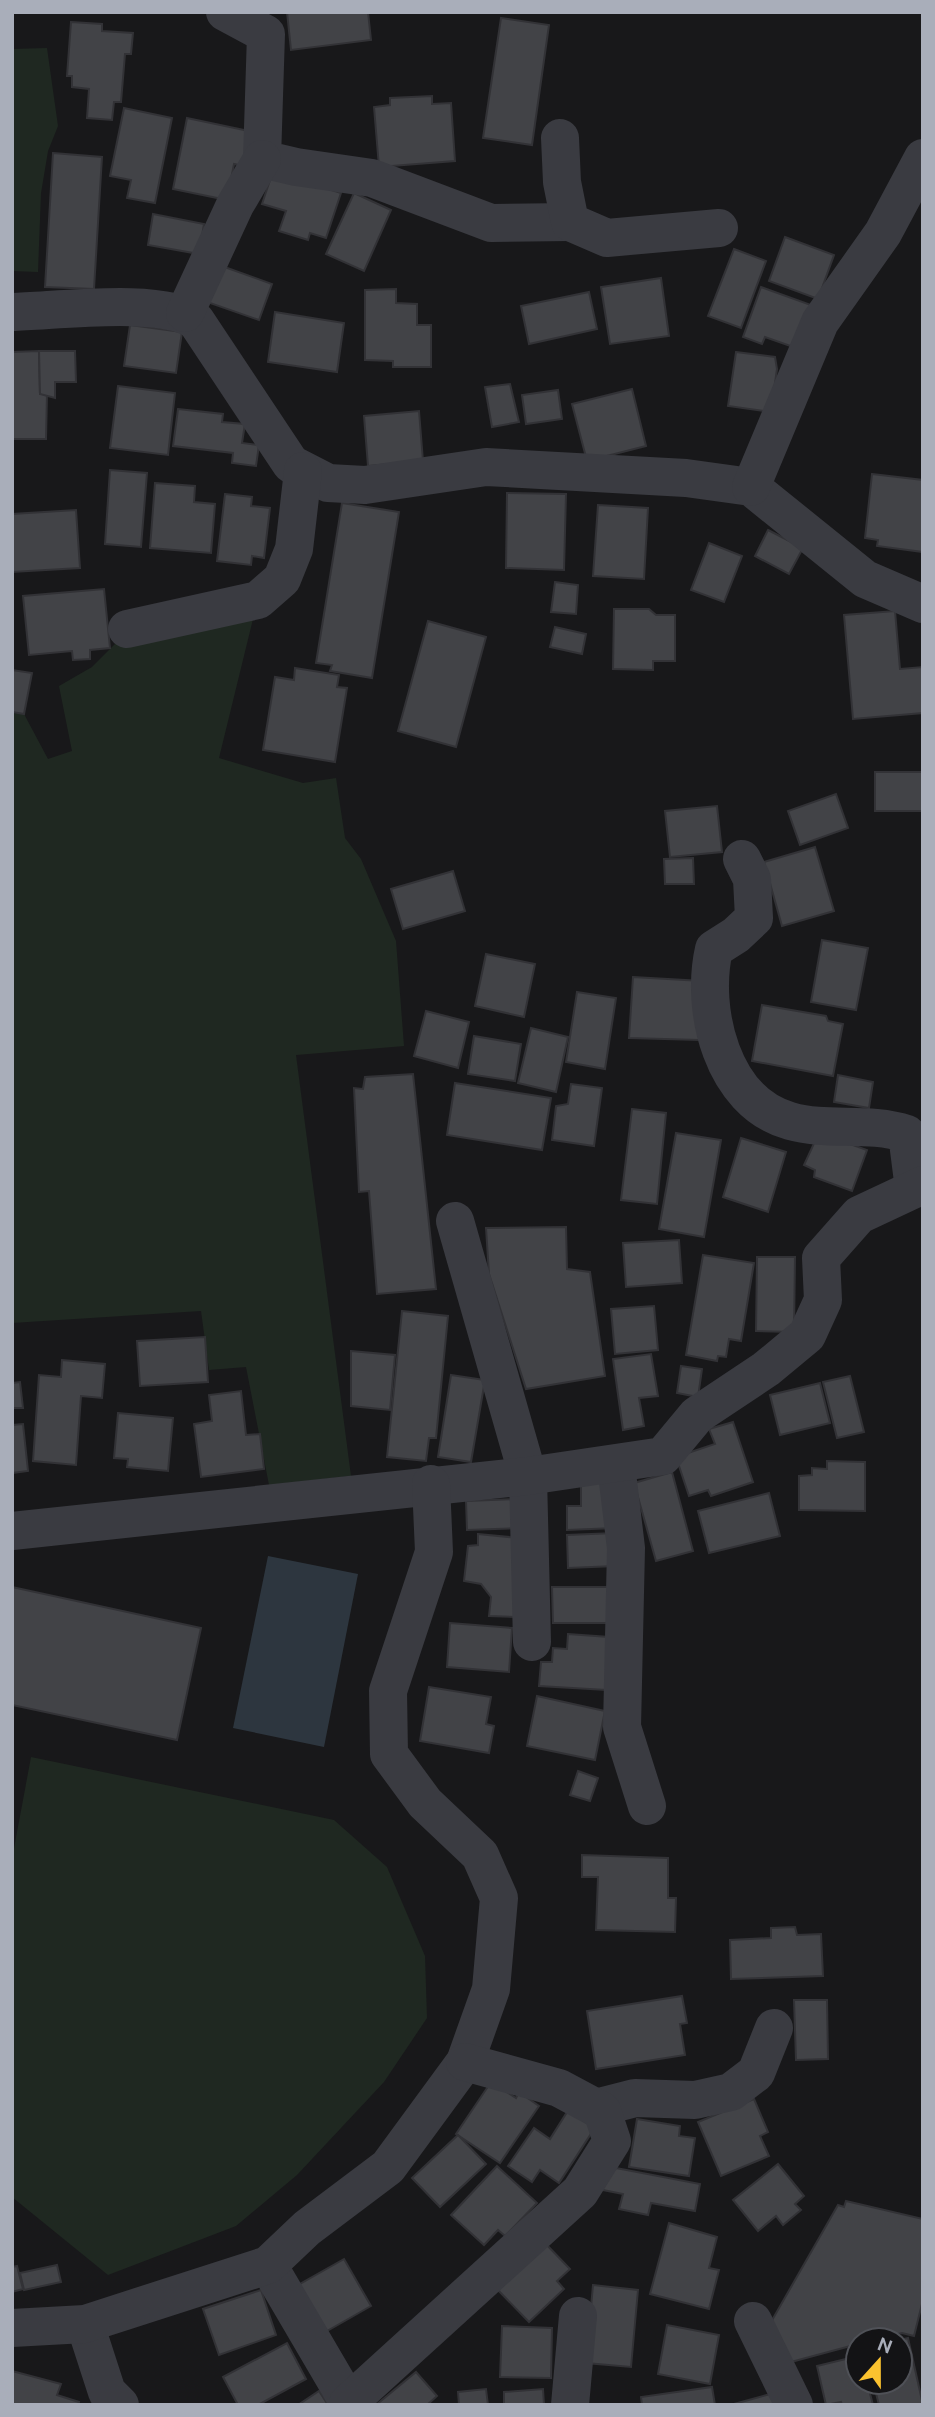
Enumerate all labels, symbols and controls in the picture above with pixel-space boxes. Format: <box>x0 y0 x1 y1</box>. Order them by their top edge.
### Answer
north arrow <box>844 2326 914 2396</box>
text: N <box>875 2332 896 2358</box>

